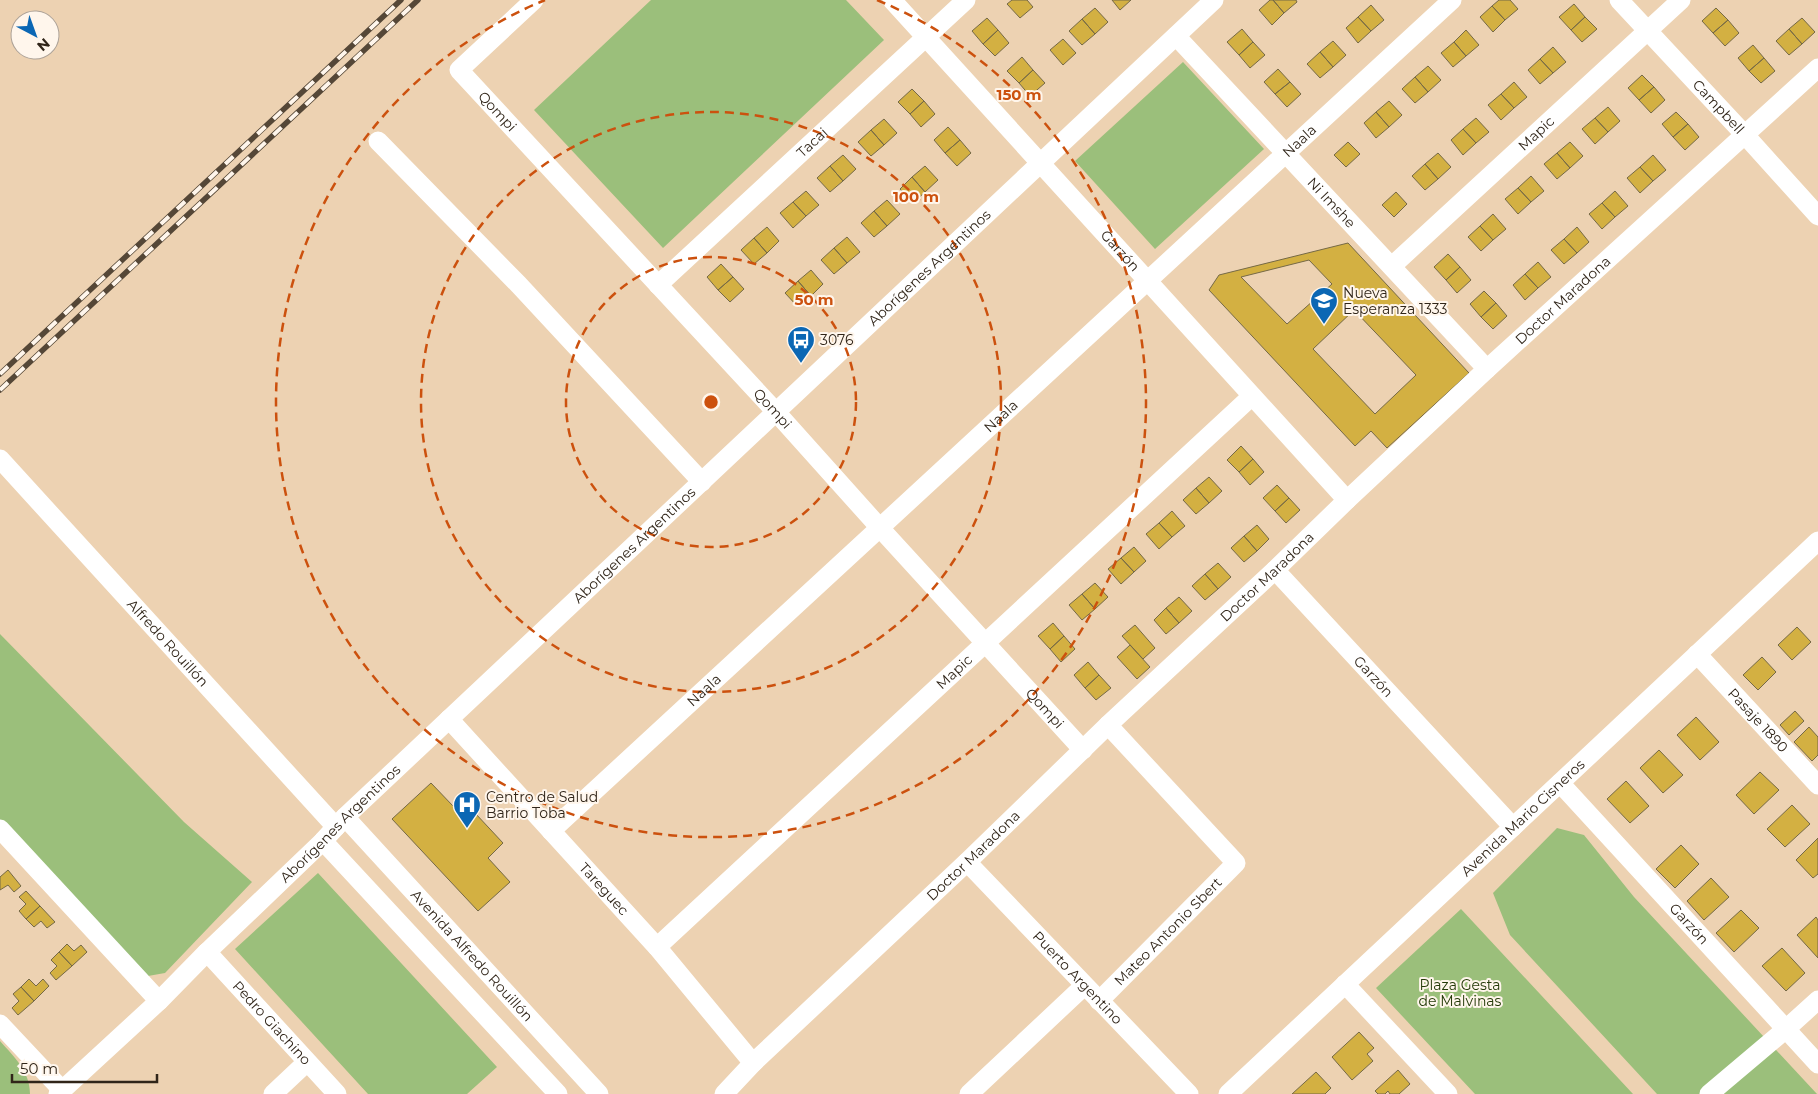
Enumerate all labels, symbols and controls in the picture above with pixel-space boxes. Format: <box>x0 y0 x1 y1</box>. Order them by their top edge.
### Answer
north arrow <box>10 10 60 60</box>
text: N <box>33 34 54 55</box>
street label: Campbell <box>1689 76 1748 138</box>
text: 150 m <box>997 85 1041 104</box>
street label: Qompi <box>474 87 520 135</box>
street label: Mapic <box>1514 112 1558 154</box>
street label: Naala <box>1279 121 1320 161</box>
street label: Tacai <box>793 124 831 161</box>
street label: Ni Imshe <box>1304 174 1360 232</box>
text: 100 m <box>893 187 939 206</box>
street label: Aborígenes Argentinos <box>864 206 995 330</box>
street label: Garzón <box>1097 226 1144 275</box>
street label: Doctor Maradona <box>1511 252 1614 348</box>
place label: Nueva Esperanza 1333 <box>1343 284 1448 318</box>
school or university icon: Nueva Esperanza 1333 <box>1309 286 1339 325</box>
text: 50 m <box>794 290 834 309</box>
bus stop icon: 3076 <box>786 325 816 364</box>
place label: 3076 <box>820 331 854 349</box>
street label: Qompi <box>750 384 796 432</box>
centre of rings <box>702 393 720 411</box>
street label: Naala <box>980 396 1022 436</box>
street label: Aborígenes Argentinos <box>569 483 699 607</box>
street label: Doctor Maradona <box>1216 528 1318 625</box>
street label: Alfredo Rouillón <box>123 595 212 690</box>
street label: Mapic <box>932 651 976 693</box>
street label: Garzón <box>1350 652 1397 701</box>
street label: Naala <box>683 670 725 710</box>
street label: Qompi <box>1022 684 1068 732</box>
street label: Pasaje 1890 <box>1724 684 1792 756</box>
street label: Avenida Mario Cisneros <box>1457 755 1589 880</box>
street label: Aborígenes Argentinos <box>276 760 404 886</box>
place label: Centro de Salud Barrio Toba <box>486 788 598 822</box>
hospital icon: Centro de Salud Barrio Toba <box>452 790 482 829</box>
street label: Doctor Maradona <box>923 807 1024 904</box>
street label: Tareguec <box>575 859 633 919</box>
street label: Mateo Antonio Sbert <box>1110 873 1226 989</box>
street label: Avenida Alfredo Rouillón <box>407 886 537 1025</box>
street label: Garzón <box>1666 899 1713 948</box>
street label: Puerto Argentino <box>1029 927 1127 1028</box>
park label: Plaza Gesta de Malvinas <box>1419 976 1502 1010</box>
street label: Pedro Giachino <box>229 977 315 1069</box>
scale bar <box>12 1052 158 1084</box>
text: 50 m <box>20 1059 58 1078</box>

